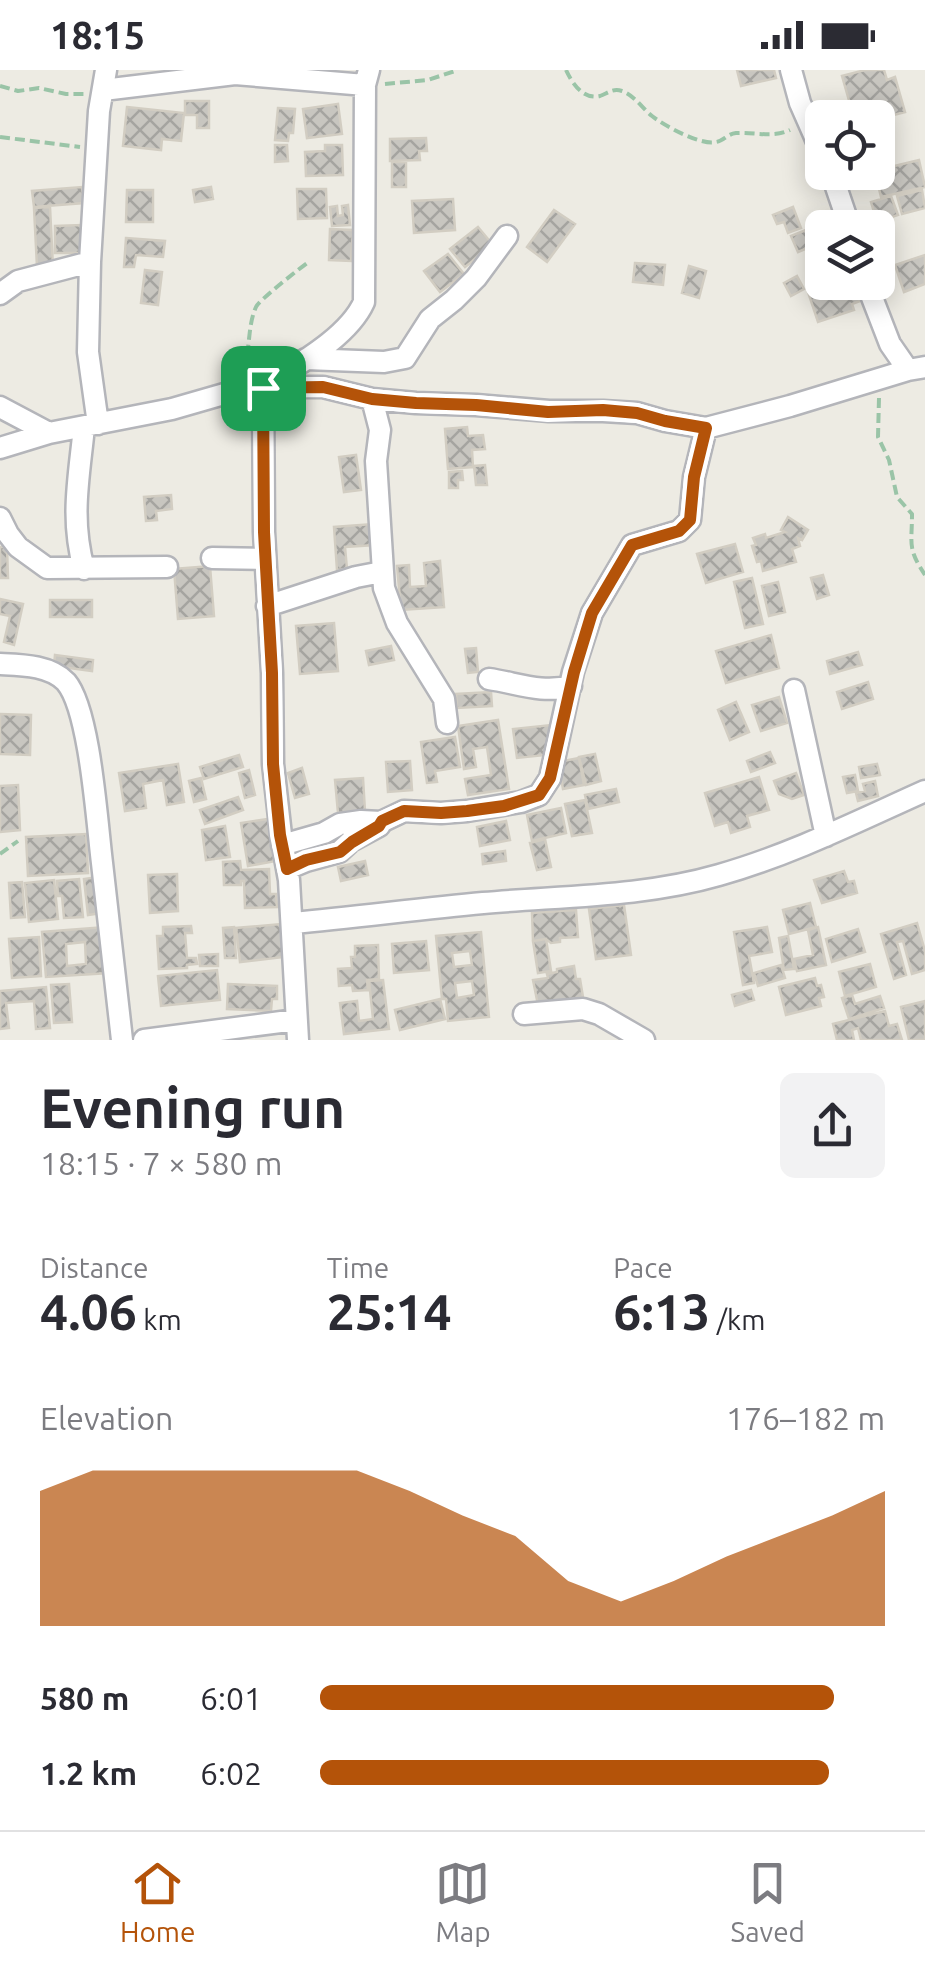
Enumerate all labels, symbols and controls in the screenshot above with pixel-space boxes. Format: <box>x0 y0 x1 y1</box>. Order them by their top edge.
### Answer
text: 18:15 <box>50 14 145 56</box>
map controls <box>805 100 895 300</box>
button: locate <box>805 100 895 190</box>
button: layers <box>805 210 895 300</box>
pin <box>221 346 306 431</box>
icon: arrive <box>236 361 291 416</box>
button: share <box>780 1073 885 1178</box>
text: Evening run <box>40 1077 345 1138</box>
text: 18:15 · 7 × 580 m <box>40 1145 282 1181</box>
text: Distance <box>40 1252 148 1283</box>
text: Time <box>327 1252 389 1283</box>
text: Pace <box>613 1252 673 1283</box>
text: 4.06 <box>40 1283 137 1339</box>
text: 25:14 <box>327 1283 452 1339</box>
text: 6:13 <box>613 1283 710 1339</box>
text: km <box>137 1304 182 1335</box>
text: /km <box>710 1304 765 1335</box>
text: Elevation <box>40 1400 173 1436</box>
text: 176–182 m <box>726 1400 885 1436</box>
text: 580 m <box>40 1680 129 1716</box>
text: 6:01 <box>200 1680 262 1716</box>
text: 1.2 km <box>40 1755 137 1791</box>
text: 6:02 <box>200 1755 262 1791</box>
tab: Home <box>120 1856 196 1947</box>
tab: Map <box>435 1856 491 1947</box>
tab: Saved <box>730 1856 805 1947</box>

